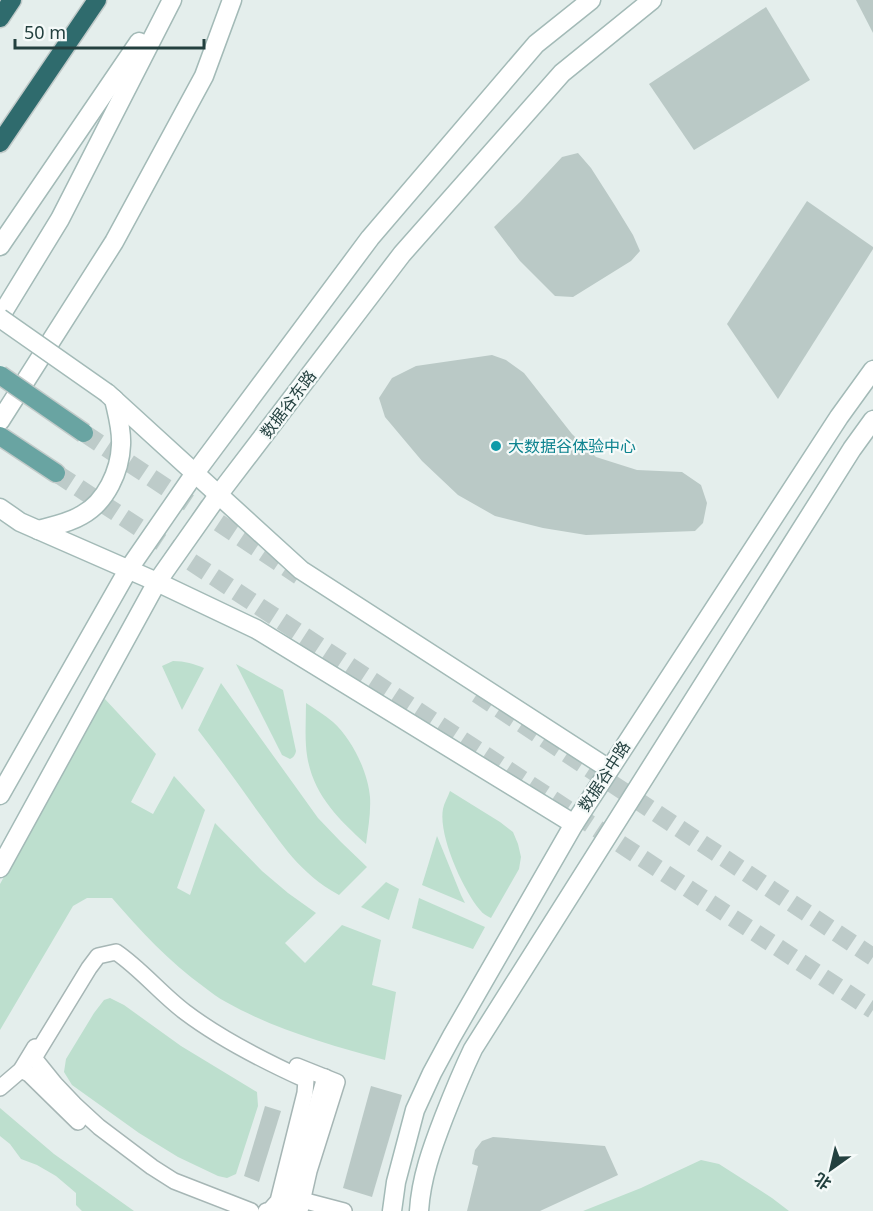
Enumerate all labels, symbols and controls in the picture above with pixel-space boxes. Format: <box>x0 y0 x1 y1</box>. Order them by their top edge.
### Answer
scale bar <box>15 12 204 50</box>
text: 50 m <box>24 20 66 44</box>
street label: 数据谷东路 <box>255 365 321 443</box>
place label: 大数据谷体验中心 <box>508 435 636 457</box>
marker: 大数据谷体验中心 <box>489 439 503 453</box>
street label: 数据谷中路 <box>573 736 635 816</box>
north arrow <box>801 1139 861 1199</box>
text: 北 <box>810 1168 835 1195</box>

